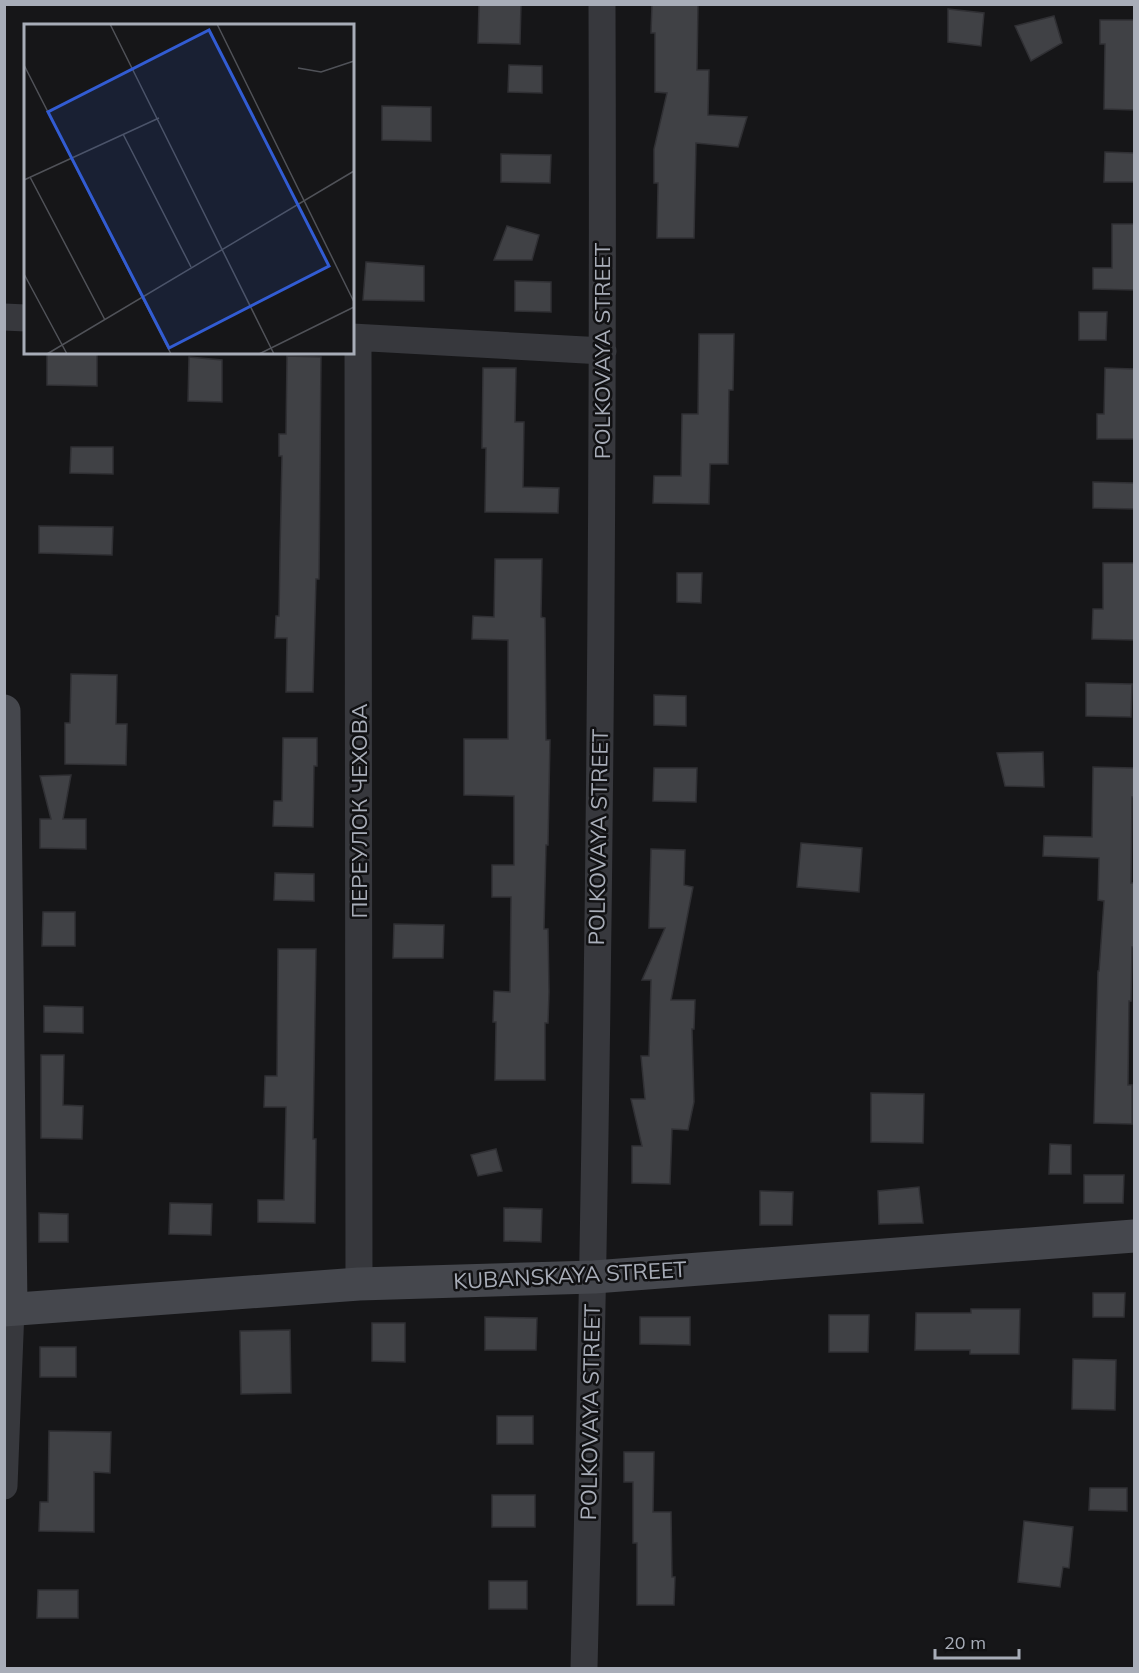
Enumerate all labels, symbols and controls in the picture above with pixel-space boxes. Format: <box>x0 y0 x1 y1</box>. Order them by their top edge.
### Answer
inset map <box>24 24 354 354</box>
street label: POLKOVAYA STREET <box>588 243 616 459</box>
street label: ПЕРЕУЛОК ЧЕХОВА <box>345 703 373 919</box>
street label: POLKOVAYA STREET <box>582 728 614 946</box>
street label: KUBANSKAYA STREET <box>453 1255 687 1295</box>
street label: POLKOVAYA STREET <box>574 1303 606 1521</box>
scale bar <box>935 1622 1019 1660</box>
text: 20 m <box>944 1631 986 1654</box>

